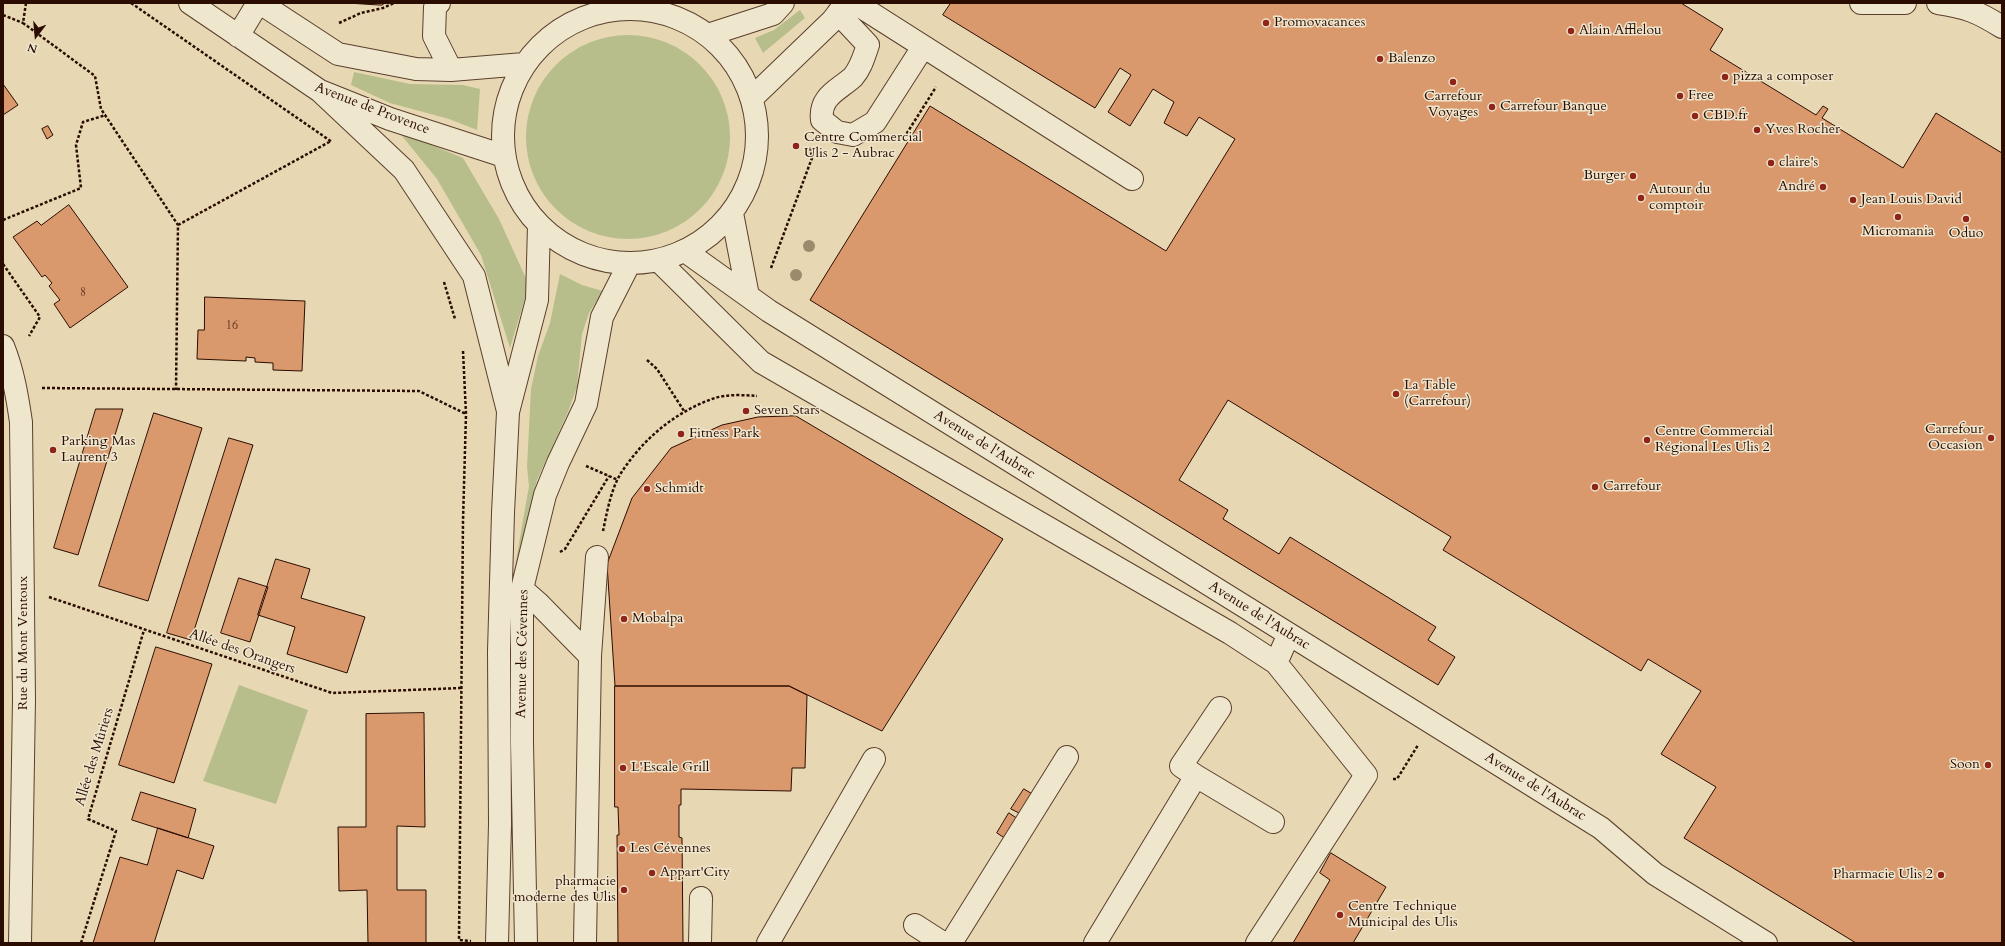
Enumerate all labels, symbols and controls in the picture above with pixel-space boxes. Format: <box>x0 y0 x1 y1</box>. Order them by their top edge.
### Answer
place label: Promovacances <box>1274 15 1365 31</box>
north arrow <box>16 16 56 56</box>
marker: Promovacances <box>1261 18 1271 28</box>
place label: Alain Afflelou <box>1579 23 1662 39</box>
marker: Alain Afflelou <box>1566 26 1576 36</box>
text: N <box>26 39 39 57</box>
place label: Balenzo <box>1388 51 1435 67</box>
marker: Balenzo <box>1375 54 1385 64</box>
place label: pizza a composer <box>1733 69 1833 85</box>
marker: pizza a composer <box>1720 72 1730 82</box>
marker: Carrefour Voyages <box>1448 77 1458 87</box>
street label: Avenue de Provence <box>312 79 432 139</box>
place label: Free <box>1688 88 1714 104</box>
place label: Carrefour Voyages <box>1424 89 1482 122</box>
marker: Free <box>1675 91 1685 101</box>
place label: Carrefour Banque <box>1500 99 1607 115</box>
marker: Carrefour Banque <box>1487 102 1497 112</box>
place label: CBD.fr <box>1703 108 1748 124</box>
marker: CBD.fr <box>1690 111 1700 121</box>
place label: Yves Rocher <box>1765 122 1840 138</box>
marker: Yves Rocher <box>1752 125 1762 135</box>
place label: Centre Commercial Ulis 2 - Aubrac <box>804 130 922 162</box>
marker: Centre Commercial Ulis 2 - Aubrac <box>791 141 801 151</box>
place label: claire's <box>1779 155 1818 171</box>
marker: claire's <box>1766 158 1776 168</box>
place label: Burger <box>1583 168 1625 184</box>
marker: Burger <box>1628 171 1638 181</box>
place label: André <box>1778 179 1815 195</box>
place label: Autour du comptoir <box>1649 182 1710 214</box>
marker: André <box>1818 182 1828 192</box>
place label: Jean Louis David <box>1861 192 1962 208</box>
marker: Autour du comptoir <box>1636 193 1646 203</box>
marker: Jean Louis David <box>1848 195 1858 205</box>
marker: Micromania <box>1893 212 1903 222</box>
marker: Oduo <box>1961 214 1971 224</box>
place label: Micromania <box>1862 224 1934 240</box>
place label: Oduo <box>1949 226 1983 242</box>
house number: 8 <box>80 286 86 300</box>
house number: 16 <box>226 319 238 333</box>
place label: La Table (Carrefour) <box>1404 378 1471 410</box>
marker: La Table (Carrefour) <box>1391 389 1401 399</box>
place label: Seven Stars <box>754 403 820 419</box>
marker: Seven Stars <box>741 406 751 416</box>
street label: Avenue de l'Aubrac <box>930 407 1038 483</box>
place label: Carrefour Occasion <box>1925 422 1983 454</box>
place label: Centre Commercial Régional Les Ulis 2 <box>1655 424 1773 456</box>
place label: Fitness Park <box>689 426 760 442</box>
marker: Fitness Park <box>676 429 686 439</box>
marker: Carrefour Occasion <box>1986 433 1996 443</box>
place label: Parking Mas Laurent 3 <box>61 434 135 466</box>
marker: Centre Commercial Régional Les Ulis 2 <box>1642 435 1652 445</box>
marker: Parking Mas Laurent 3 <box>48 445 58 455</box>
place label: Carrefour <box>1603 479 1661 495</box>
place label: Schmidt <box>655 481 704 497</box>
marker: Carrefour <box>1590 482 1600 492</box>
marker: Schmidt <box>642 484 652 494</box>
street label: Rue du Mont Ventoux <box>16 576 32 710</box>
street label: Avenue de l'Aubrac <box>1205 578 1313 654</box>
street label: Avenue des Cévennes <box>513 589 533 719</box>
place label: Mobalpa <box>632 611 683 627</box>
marker: Mobalpa <box>619 614 629 624</box>
street label: Allée des Orangers <box>187 626 297 678</box>
street label: Allée des Mûriers <box>72 706 118 808</box>
street label: Avenue de l'Aubrac <box>1481 749 1589 825</box>
place label: Soon <box>1950 757 1980 773</box>
place label: L'Escale Grill <box>631 760 709 776</box>
marker: Soon <box>1983 760 1993 770</box>
marker: L'Escale Grill <box>618 763 628 773</box>
place label: Les Cévennes <box>630 841 711 857</box>
marker: Les Cévennes <box>617 844 627 854</box>
place label: Appart'City <box>660 865 730 881</box>
place label: Pharmacie Ulis 2 <box>1833 867 1933 883</box>
marker: Appart'City <box>647 868 657 878</box>
marker: Pharmacie Ulis 2 <box>1936 870 1946 880</box>
place label: pharmacie moderne des Ulis <box>514 874 616 906</box>
marker: pharmacie moderne des Ulis <box>619 885 629 895</box>
place label: Centre Technique Municipal des Ulis <box>1348 899 1458 932</box>
marker: Centre Technique Municipal des Ulis <box>1335 910 1345 920</box>

